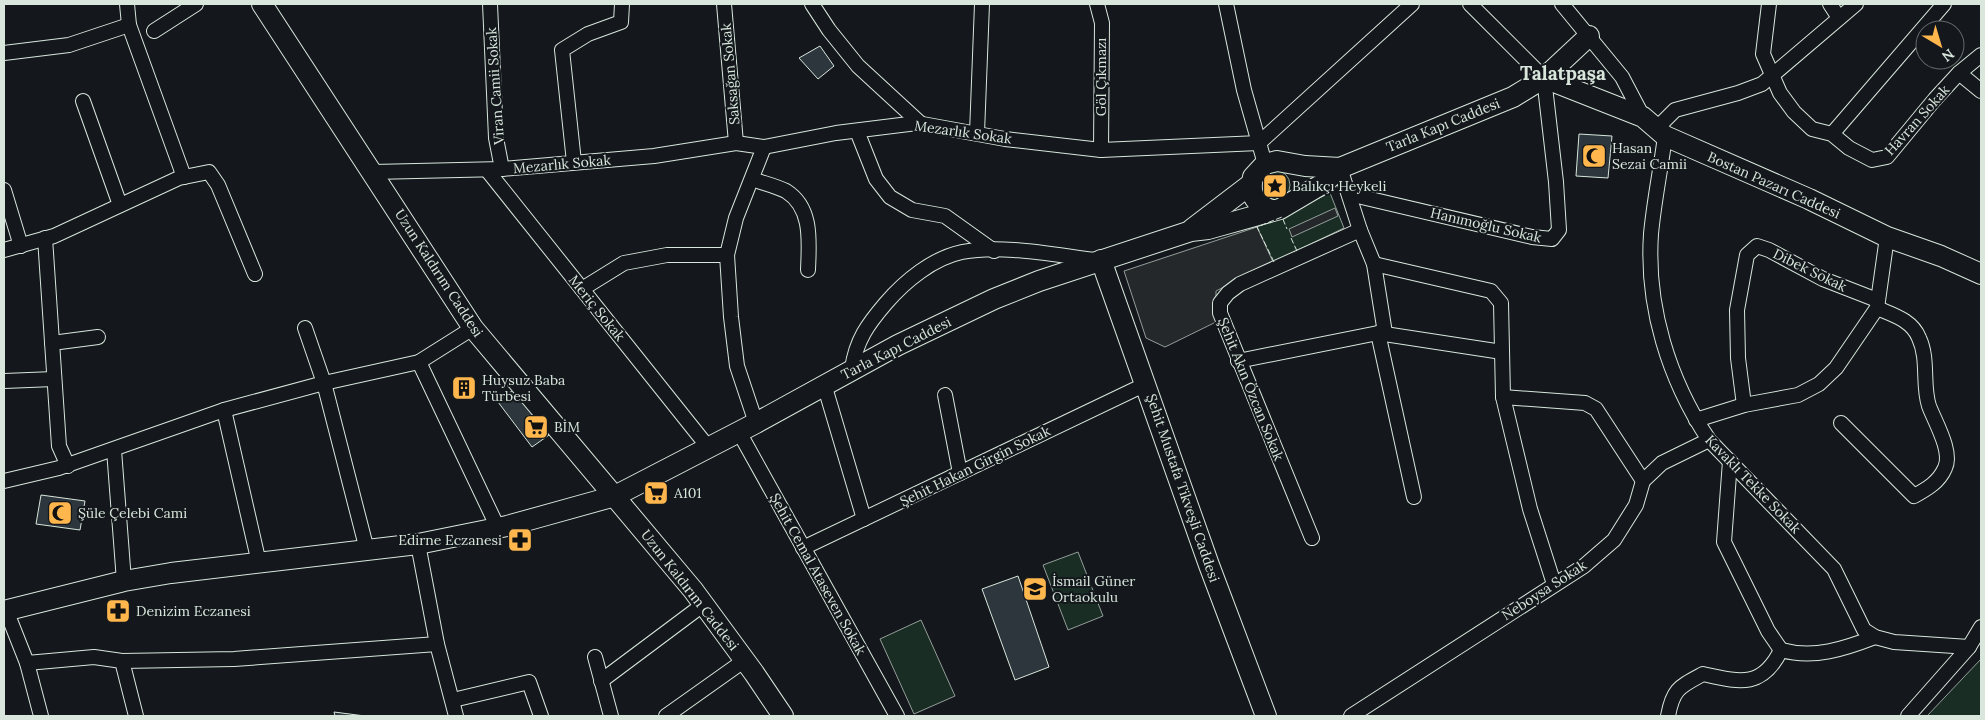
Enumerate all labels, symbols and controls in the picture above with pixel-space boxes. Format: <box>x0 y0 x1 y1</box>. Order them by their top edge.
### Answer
north arrow <box>1915 20 1965 70</box>
street label: Saksağan Sokak <box>717 22 743 126</box>
street label: Viran Camii Sokak <box>482 26 508 146</box>
street label: Göl Çıkmazı <box>1092 38 1110 116</box>
text: N <box>1938 45 1958 66</box>
district label: Talatpaşa <box>1520 61 1606 85</box>
street label: Havran Sokak <box>1881 81 1954 159</box>
street label: Tarla Kapı Caddesi <box>1383 94 1503 156</box>
street label: Mezarlık Sokak <box>913 116 1013 148</box>
place label: Hasan Sezai Camii <box>1612 139 1687 173</box>
mosque icon: Hasan Sezai Camii <box>1581 143 1607 169</box>
street label: Bostan Pazarı Caddesi <box>1705 148 1843 222</box>
street label: Mezarlık Sokak <box>512 151 612 177</box>
place icon: Balıkçı Heykeli <box>1262 173 1288 199</box>
place label: Balıkçı Heykeli <box>1292 177 1386 195</box>
street label: Hanımoğlu Sokak <box>1429 203 1544 247</box>
street label: Uzun Kaldırım Caddesi <box>391 206 487 340</box>
street label: Dibek Sokak <box>1770 244 1850 296</box>
street label: Meriç Sokak <box>565 271 629 345</box>
street label: Tarla Kapı Caddesi <box>838 312 954 384</box>
street label: Şehit Akın Özcan Sokak <box>1214 315 1288 464</box>
place label: Huysuz Baba Türbesi <box>482 371 565 405</box>
building icon: Huysuz Baba Türbesi <box>451 375 477 401</box>
street label: Şehit Mustafa Tikveşli Caddesi <box>1142 392 1224 585</box>
supermarket icon: BİM <box>523 414 549 440</box>
place label: BİM <box>554 418 580 436</box>
street label: Şehit Hakan Girgin Sokak <box>897 421 1054 510</box>
street label: Kavaklı Tekke Sokak <box>1701 431 1805 537</box>
supermarket icon: A101 <box>643 480 669 506</box>
place label: A101 <box>673 484 702 502</box>
street label: Şehit Cemal Ataseven Sokak <box>766 490 870 658</box>
mosque icon: Şüle Çelebi Cami <box>47 500 73 526</box>
place label: Şüle Çelebi Cami <box>78 504 187 522</box>
street label: Uzun Kaldırım Caddesi <box>637 526 743 654</box>
pharmacy icon: Edirne Eczanesi <box>507 527 533 553</box>
place label: Edirne Eczanesi <box>398 531 502 549</box>
street label: Neboysa Sokak <box>1498 556 1590 624</box>
place label: İsmail Güner Ortaokulu <box>1052 572 1135 606</box>
school or university icon: İsmail Güner Ortaokulu <box>1022 576 1048 602</box>
pharmacy icon: Denizim Eczanesi <box>105 598 131 624</box>
place label: Denizim Eczanesi <box>136 602 251 620</box>

